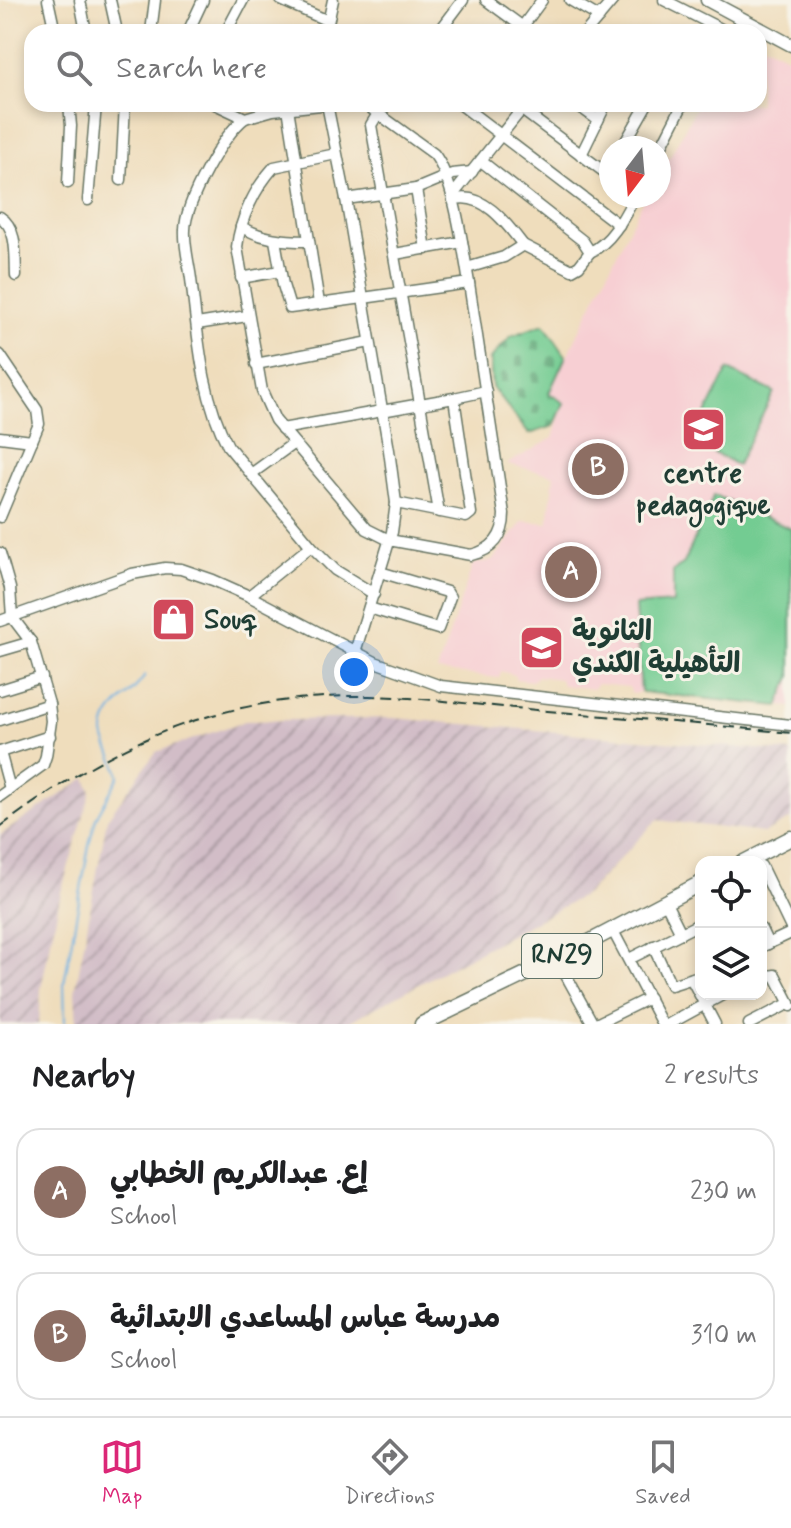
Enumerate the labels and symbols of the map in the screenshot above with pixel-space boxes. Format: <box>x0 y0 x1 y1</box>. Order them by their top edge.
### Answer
north arrow <box>599 136 671 208</box>
school or university icon: centre pedagogique <box>679 405 727 453</box>
pin: B <box>572 439 624 499</box>
place label: centre pedagogique <box>636 456 770 528</box>
pin: A <box>545 542 597 602</box>
shop icon: Souq <box>149 596 197 644</box>
place label: Souq <box>204 602 257 639</box>
place label: الثانوية التأهيلية الكندي <box>572 614 741 683</box>
school or university icon: الثانوية التأهيلية الكندي <box>517 624 565 672</box>
your location <box>334 652 374 692</box>
road number: RN29 <box>522 934 602 978</box>

